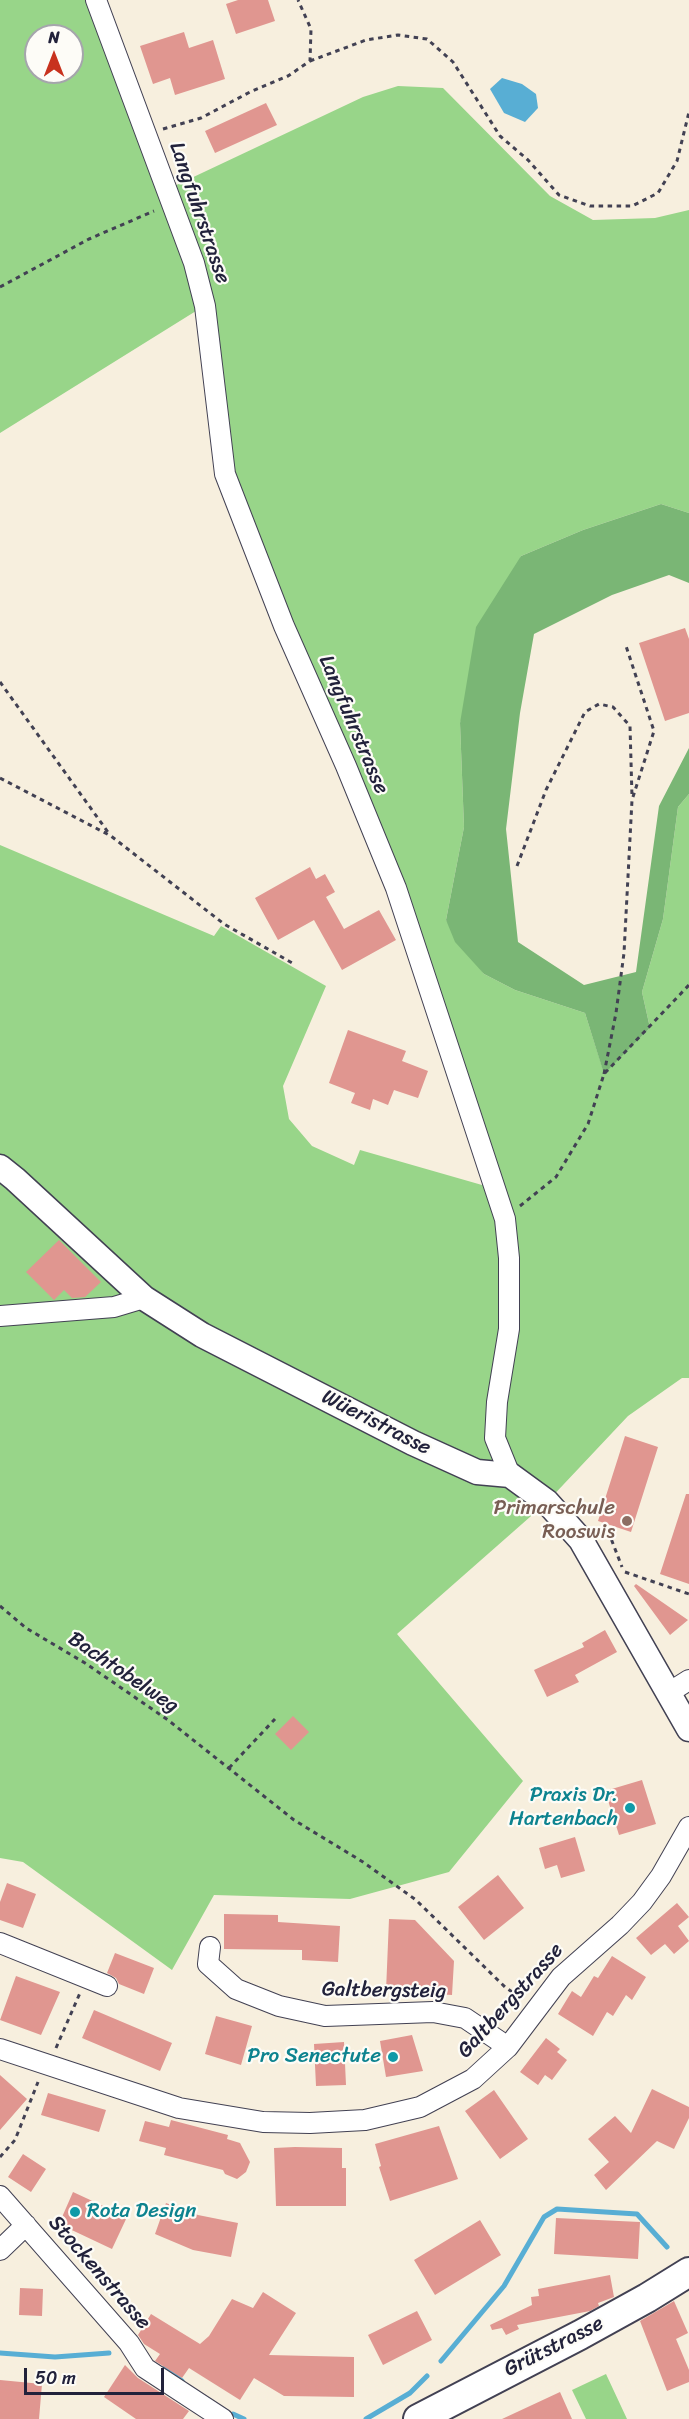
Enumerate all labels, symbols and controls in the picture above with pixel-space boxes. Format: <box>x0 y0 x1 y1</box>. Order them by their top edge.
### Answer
text: N <box>48 23 60 52</box>
north arrow <box>24 24 84 84</box>
street label: Langfuhrstrasse <box>163 139 235 287</box>
street label: Langfuhrstrasse <box>312 652 394 798</box>
street label: Wüeristrasse <box>317 1385 435 1461</box>
place label: Primarschule Rooswis <box>493 1496 615 1546</box>
marker: Primarschule Rooswis <box>620 1514 634 1528</box>
street label: Bachtobelweg <box>63 1627 183 1719</box>
place label: Praxis Dr. Hartenbach <box>509 1783 618 1833</box>
marker: Praxis Dr. Hartenbach <box>623 1801 637 1815</box>
street label: Galtbergstrasse <box>453 1938 569 2064</box>
street label: Galtbergsteig <box>322 1977 446 2005</box>
place label: Pro Senectute <box>247 2044 381 2070</box>
marker: Pro Senectute <box>386 2050 400 2064</box>
place label: Rota Design <box>87 2199 196 2225</box>
marker: Rota Design <box>68 2205 82 2219</box>
street label: Stockenstrasse <box>43 2211 155 2335</box>
street label: Grütstrasse <box>500 2311 608 2383</box>
scale bar <box>27 2356 166 2394</box>
text: 50 m <box>35 2362 76 2394</box>

